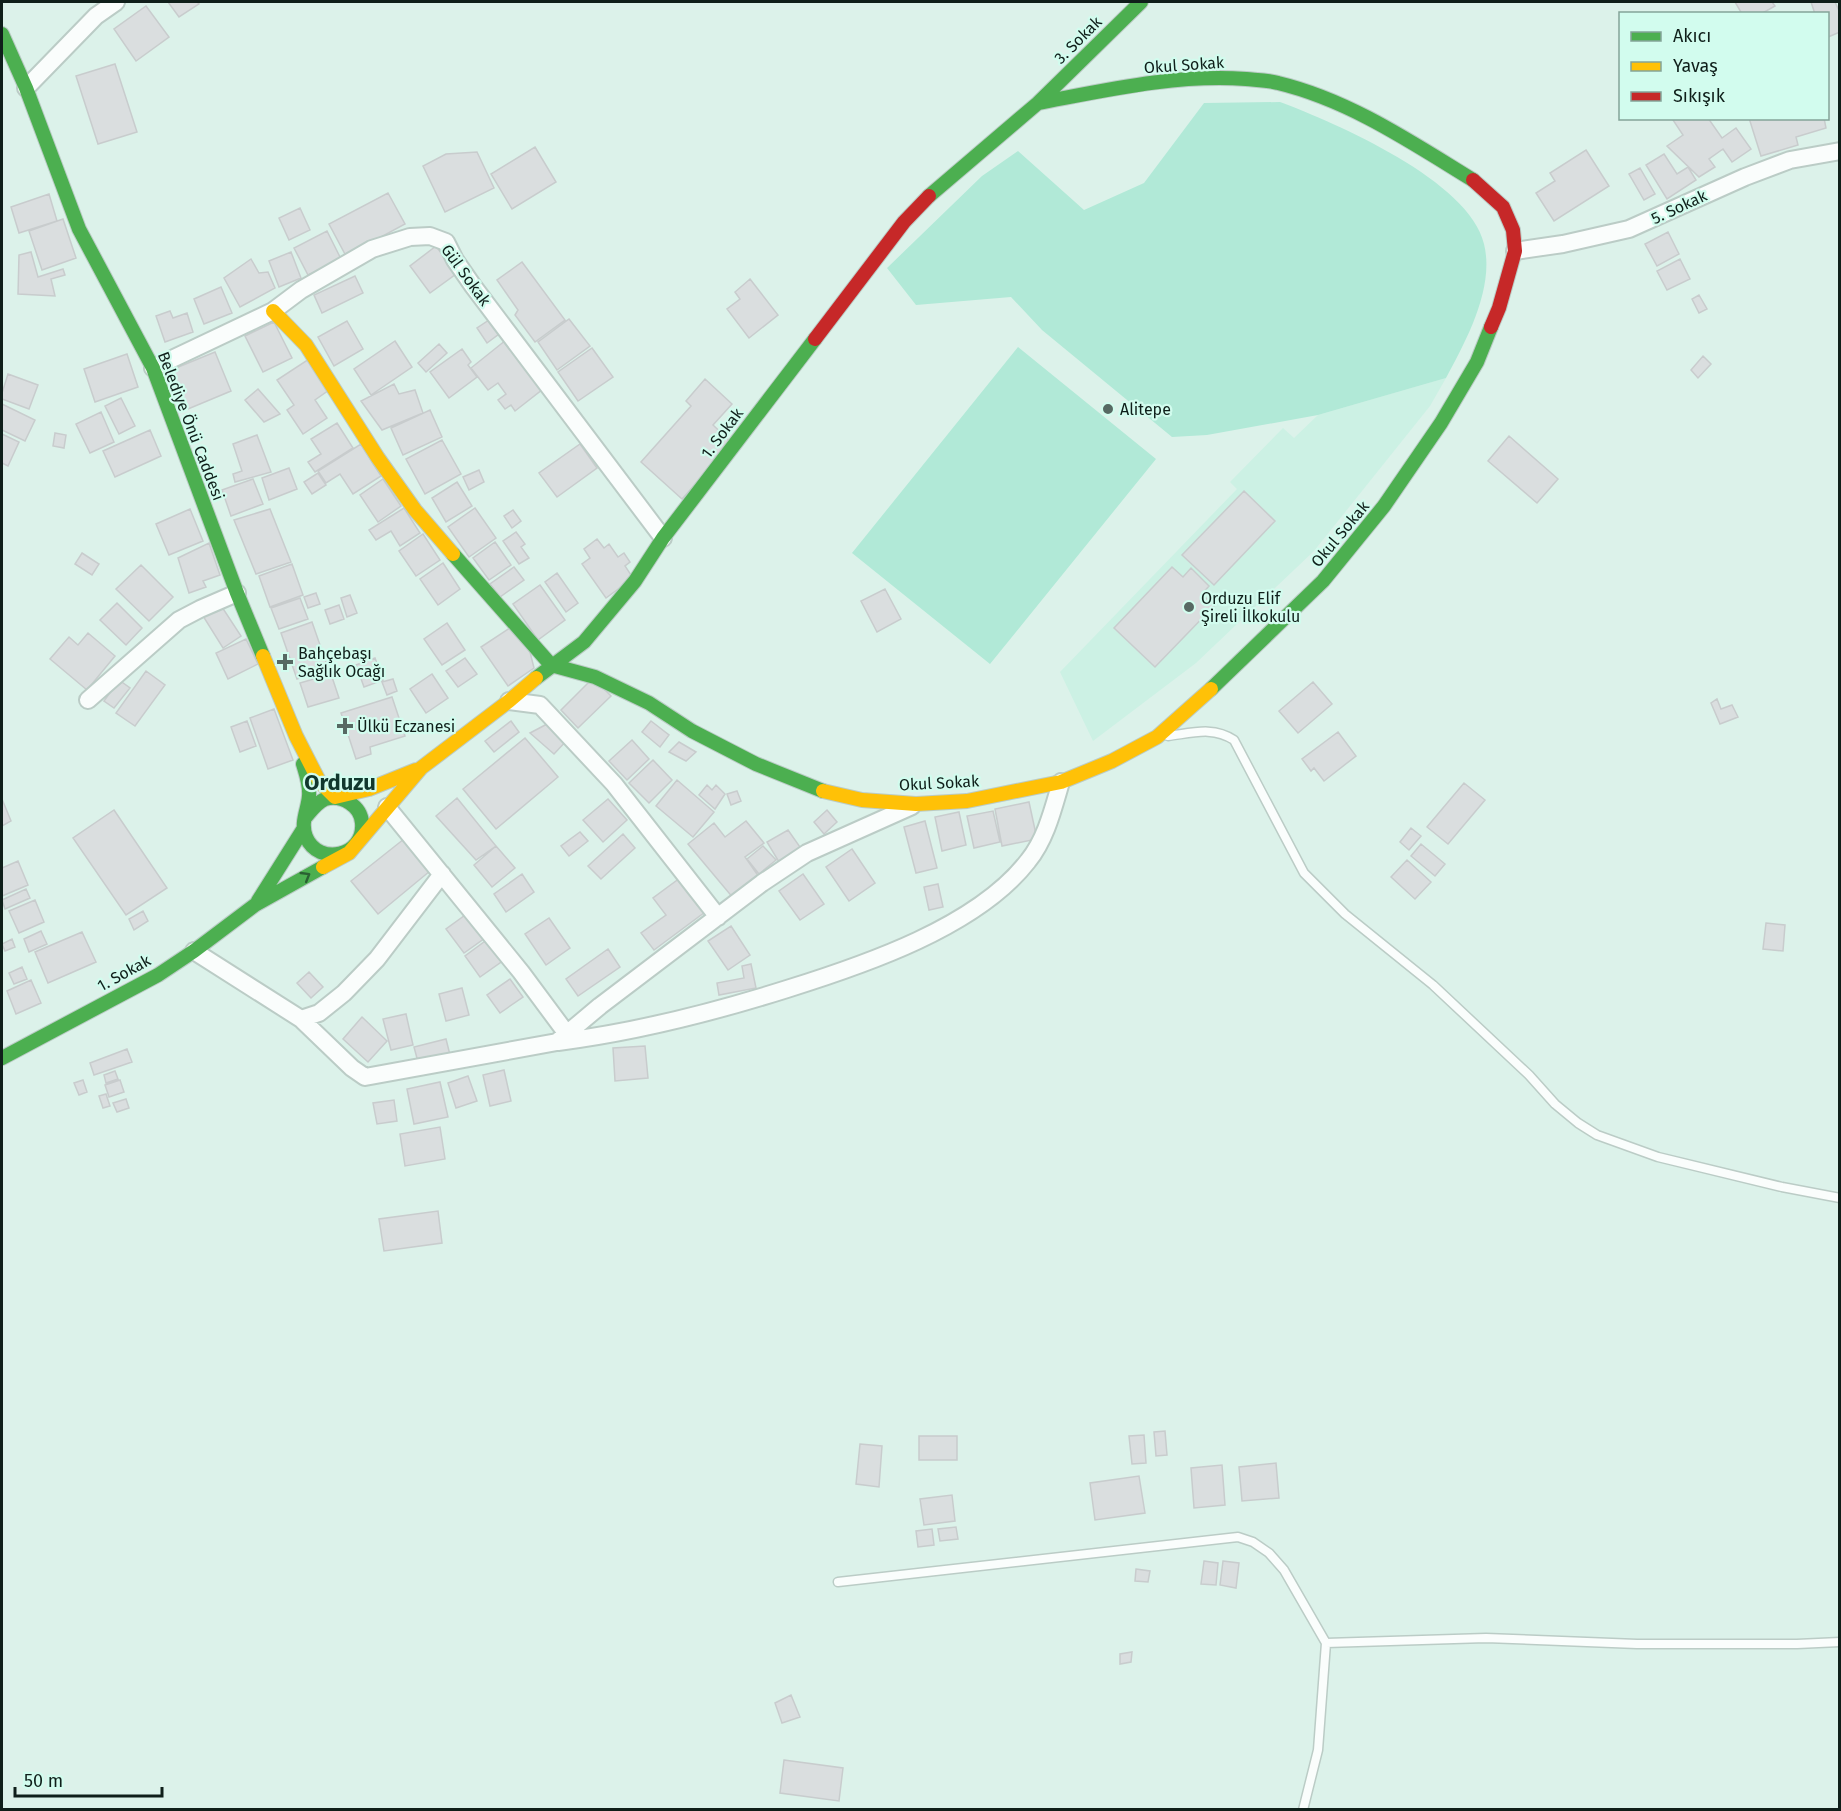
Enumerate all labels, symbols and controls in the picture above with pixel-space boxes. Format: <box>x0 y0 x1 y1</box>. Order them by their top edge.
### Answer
street label: 3. Sokak <box>1050 12 1106 68</box>
legend <box>1619 12 1829 120</box>
text: Akıcı <box>1673 25 1711 47</box>
street label: Okul Sokak <box>1143 53 1226 77</box>
text: Yavaş <box>1673 55 1718 77</box>
text: Sıkışık <box>1673 85 1726 107</box>
street label: 5. Sokak <box>1648 186 1710 228</box>
street label: Gül Sokak <box>437 241 495 310</box>
street label: Belediye Önü Caddesi <box>154 349 228 503</box>
place label: Alitepe <box>1120 400 1171 419</box>
marker: Alitepe <box>1101 402 1115 416</box>
street label: 1. Sokak <box>697 404 748 462</box>
street label: Okul Sokak <box>1307 497 1374 571</box>
place label: Orduzu Elif Şireli İlkokulu <box>1201 589 1300 627</box>
marker: Orduzu Elif Şireli İlkokulu <box>1182 600 1196 614</box>
place label: Bahçebaşı Sağlık Ocağı <box>298 644 385 681</box>
marker: Bahçebaşı Sağlık Ocağı <box>276 653 294 671</box>
place label: Ülkü Eczanesi <box>357 717 455 736</box>
marker: Ülkü Eczanesi <box>338 719 352 733</box>
district label: Orduzu <box>304 769 376 796</box>
street label: Okul Sokak <box>898 771 980 795</box>
one-way arrow <box>300 872 310 884</box>
street label: 1. Sokak <box>94 950 155 995</box>
scale bar <box>15 1760 162 1798</box>
text: 50 m <box>24 1770 63 1792</box>

